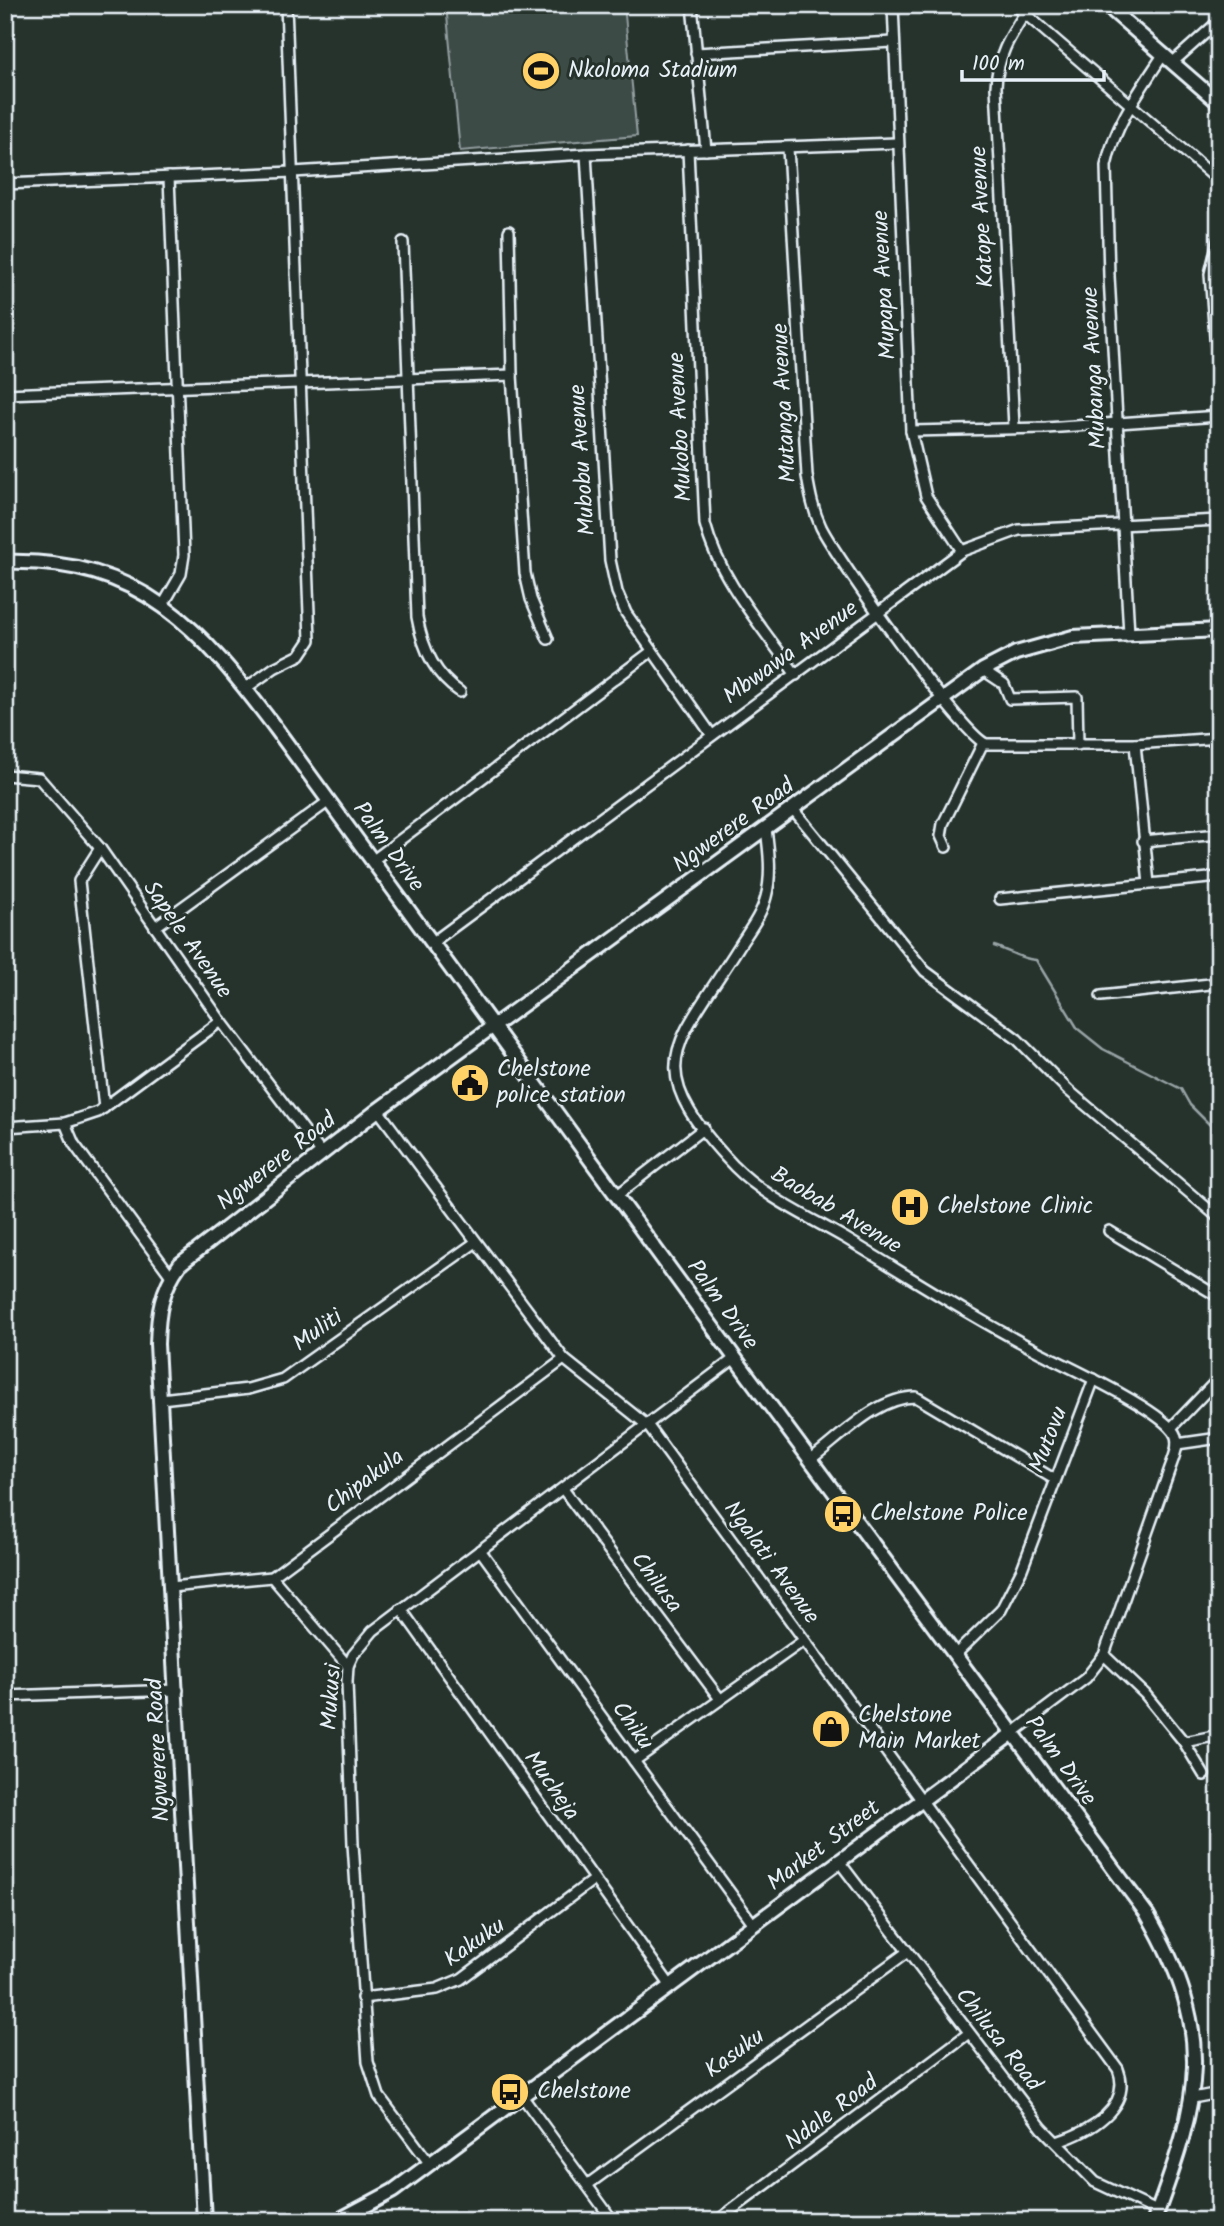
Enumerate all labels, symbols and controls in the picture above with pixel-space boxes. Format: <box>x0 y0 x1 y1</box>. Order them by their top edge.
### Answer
scale bar <box>962 38 1103 82</box>
text: 100 m <box>972 48 1025 81</box>
sports icon: Nkoloma Stadium <box>520 50 562 92</box>
place label: Nkoloma Stadium <box>568 53 737 89</box>
street label: Katope Avenue <box>961 145 1005 289</box>
street label: Mupapa Avenue <box>863 209 907 361</box>
street label: Mubanga Avenue <box>1073 286 1117 450</box>
street label: Mutanga Avenue <box>763 322 807 484</box>
street label: Mukobo Avenue <box>659 351 703 503</box>
street label: Mubobu Avenue <box>560 383 606 537</box>
street label: Mbwawa Avenue <box>716 592 866 714</box>
street label: Ngwerere Road <box>665 769 803 883</box>
street label: Palm Drive <box>343 794 433 900</box>
street label: Sapele Avenue <box>133 873 241 1007</box>
place label: Chelstone police station <box>496 1052 626 1114</box>
public building icon: Chelstone police station <box>449 1062 491 1104</box>
street label: Ngwerere Road <box>209 1103 345 1220</box>
street label: Baobab Avenue <box>763 1158 909 1264</box>
hospital icon: Chelstone Clinic <box>889 1186 931 1228</box>
place label: Chelstone Clinic <box>937 1189 1093 1225</box>
street label: Palm Drive <box>677 1252 767 1358</box>
street label: Muliti <box>285 1299 352 1362</box>
street label: Mutovu <box>1020 1401 1078 1479</box>
street label: Chipakula <box>318 1440 412 1524</box>
bus stop icon: Chelstone Police <box>822 1493 864 1535</box>
street label: Ngalati Avenue <box>714 1494 828 1632</box>
place label: Chelstone Police <box>870 1496 1028 1532</box>
street label: Chilusa <box>621 1545 691 1621</box>
street label: Mukusi <box>312 1661 352 1731</box>
street label: Ngwerere Road <box>137 1677 181 1823</box>
street label: Chiku <box>602 1694 662 1758</box>
place label: Chelstone Main Market <box>858 1698 982 1760</box>
shop icon: Chelstone Main Market <box>810 1708 852 1750</box>
street label: Palm Drive <box>1015 1708 1105 1814</box>
street label: Mucheja <box>514 1743 588 1829</box>
street label: Market Street <box>760 1791 889 1901</box>
street label: Kakuku <box>437 1909 513 1977</box>
street label: Chilusa Road <box>946 1980 1051 2100</box>
street label: Kasuku <box>697 2020 773 2088</box>
street label: Ndale Road <box>778 2065 887 2160</box>
bus stop icon: Chelstone <box>489 2071 531 2113</box>
place label: Chelstone <box>537 2074 631 2110</box>

